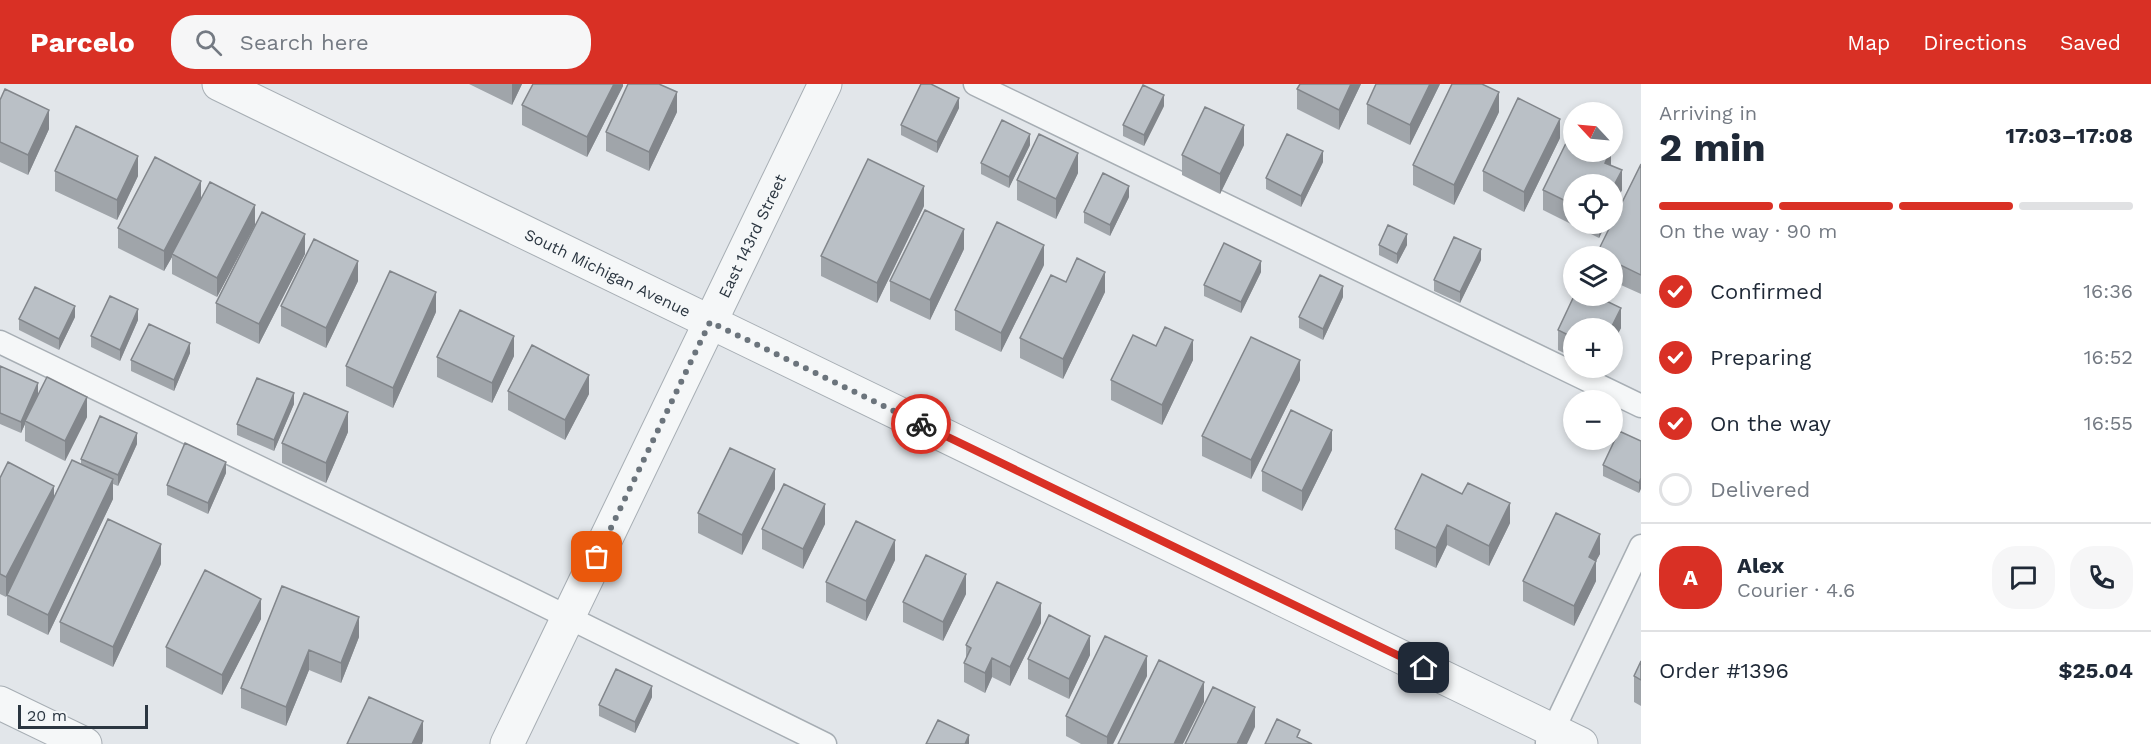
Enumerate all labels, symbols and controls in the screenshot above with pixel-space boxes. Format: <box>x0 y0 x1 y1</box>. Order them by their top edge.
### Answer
search box <box>171 15 591 69</box>
text: Parcelo <box>30 26 135 59</box>
icon: search <box>192 26 225 59</box>
text: Search here <box>240 30 369 55</box>
text: Map <box>1847 30 1890 55</box>
text: Directions <box>1923 30 2027 55</box>
text: Saved <box>2060 30 2121 55</box>
text: Arriving in <box>1659 101 1757 125</box>
north arrow <box>1563 102 1623 162</box>
map controls <box>1563 102 1623 450</box>
text: 17:03–17:08 <box>2005 123 2133 148</box>
text: 2 min <box>1659 125 1766 170</box>
street label: East 143rd Street <box>714 171 790 301</box>
button: locate <box>1563 174 1623 234</box>
text: On the way · 90 m <box>1659 219 1837 243</box>
street label: South Michigan Avenue <box>522 225 694 321</box>
button: layers <box>1563 246 1623 306</box>
icon: check <box>1659 275 1692 308</box>
text: Confirmed <box>1710 279 1823 304</box>
text: 16:36 <box>2083 279 2133 303</box>
button: + <box>1563 318 1623 378</box>
icon: check <box>1659 341 1692 374</box>
text: Preparing <box>1710 345 1811 370</box>
text: 16:52 <box>2084 345 2133 369</box>
button: − <box>1563 390 1623 450</box>
courier <box>891 394 951 454</box>
icon: check <box>1659 407 1692 440</box>
icon: bike <box>905 408 938 441</box>
text: On the way <box>1710 411 1831 436</box>
text: 16:55 <box>2084 411 2133 435</box>
text: Delivered <box>1710 477 1810 502</box>
pin <box>571 531 622 582</box>
icon: bag <box>580 540 613 573</box>
button: chat <box>1992 546 2055 609</box>
button: phone <box>2070 546 2133 609</box>
text: Alex <box>1737 553 1784 578</box>
text: A <box>1683 565 1698 590</box>
text: Courier · 4.6 <box>1737 578 1855 602</box>
pin <box>1398 642 1449 693</box>
icon: home <box>1407 651 1440 684</box>
text: Order #1396 <box>1659 658 1789 683</box>
text: $25.04 <box>2058 658 2133 683</box>
scale bar <box>18 702 148 730</box>
text: 20 m <box>27 706 67 725</box>

